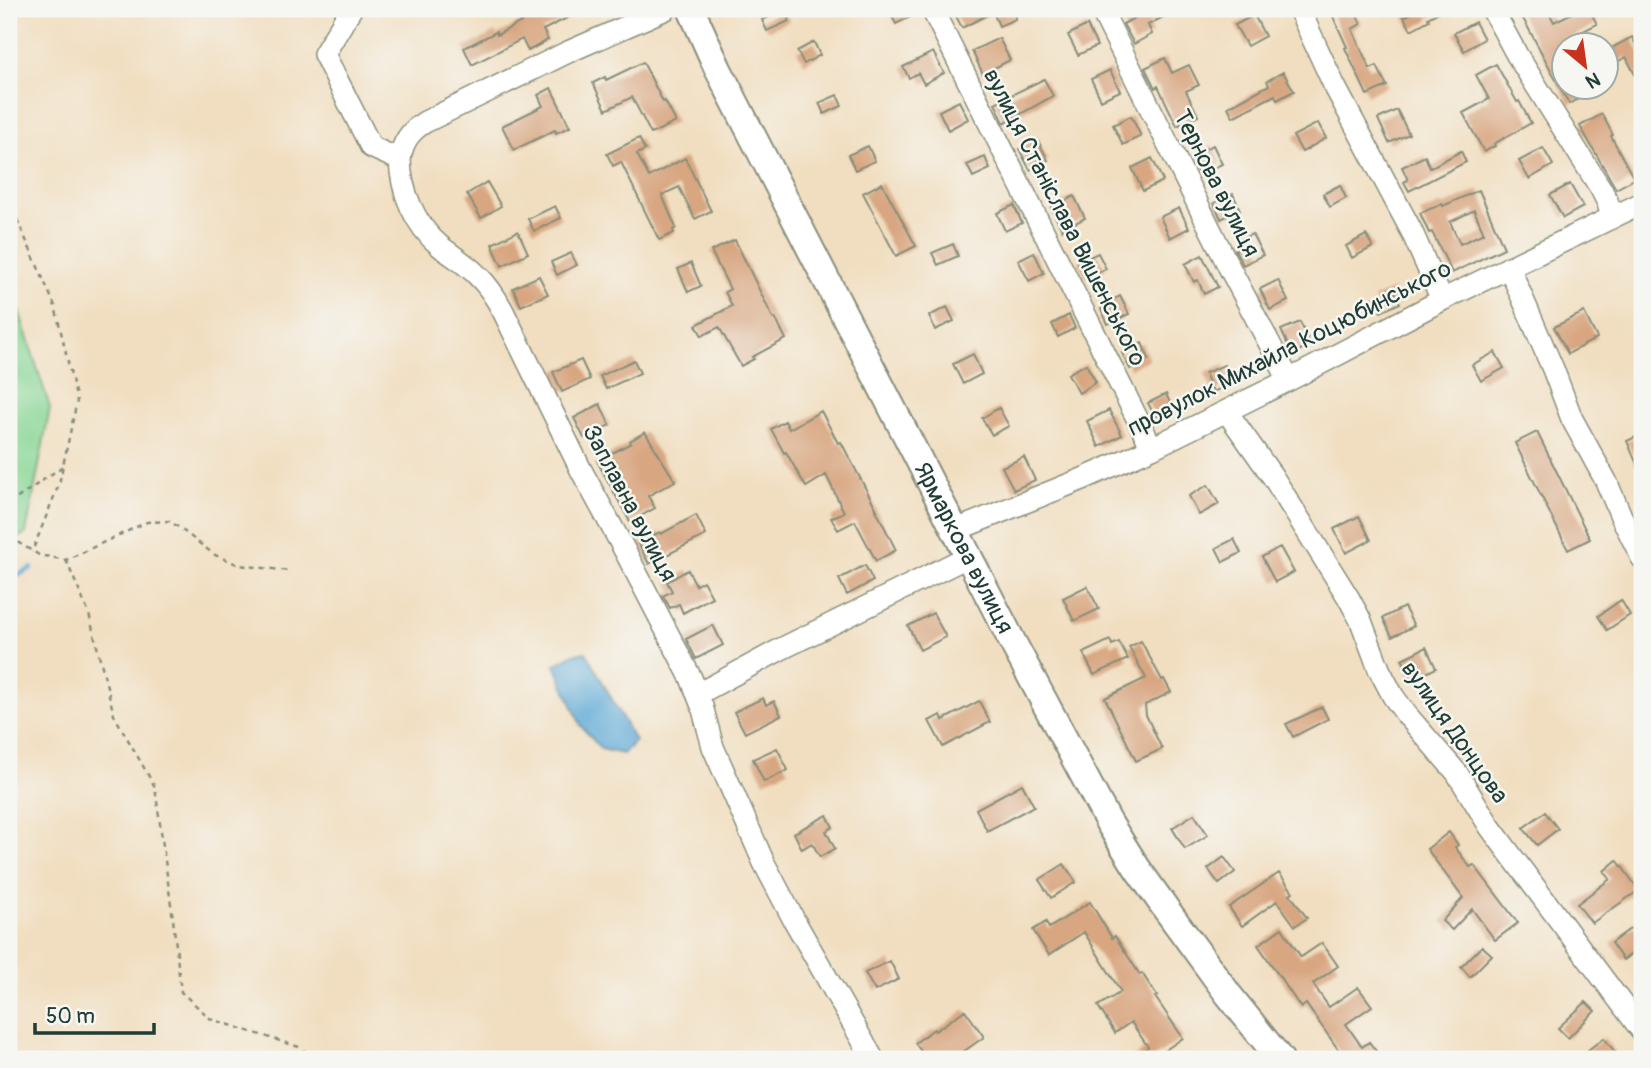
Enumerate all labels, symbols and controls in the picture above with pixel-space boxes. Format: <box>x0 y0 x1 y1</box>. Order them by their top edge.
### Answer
north arrow <box>1550 32 1620 102</box>
street label: вулиця Станіслава Вишенського <box>977 64 1152 371</box>
text: N <box>1581 66 1604 94</box>
street label: Тернова вулиця <box>1167 105 1266 262</box>
street label: провулок Михайла Коцюбинського <box>1122 254 1456 443</box>
street label: Заплавна вулиця <box>576 420 683 587</box>
street label: Ярмаркова вулиця <box>908 457 1020 638</box>
street label: вулиця Донцова <box>1395 656 1514 809</box>
scale bar <box>35 991 154 1035</box>
text: 50 m <box>46 1003 95 1030</box>

